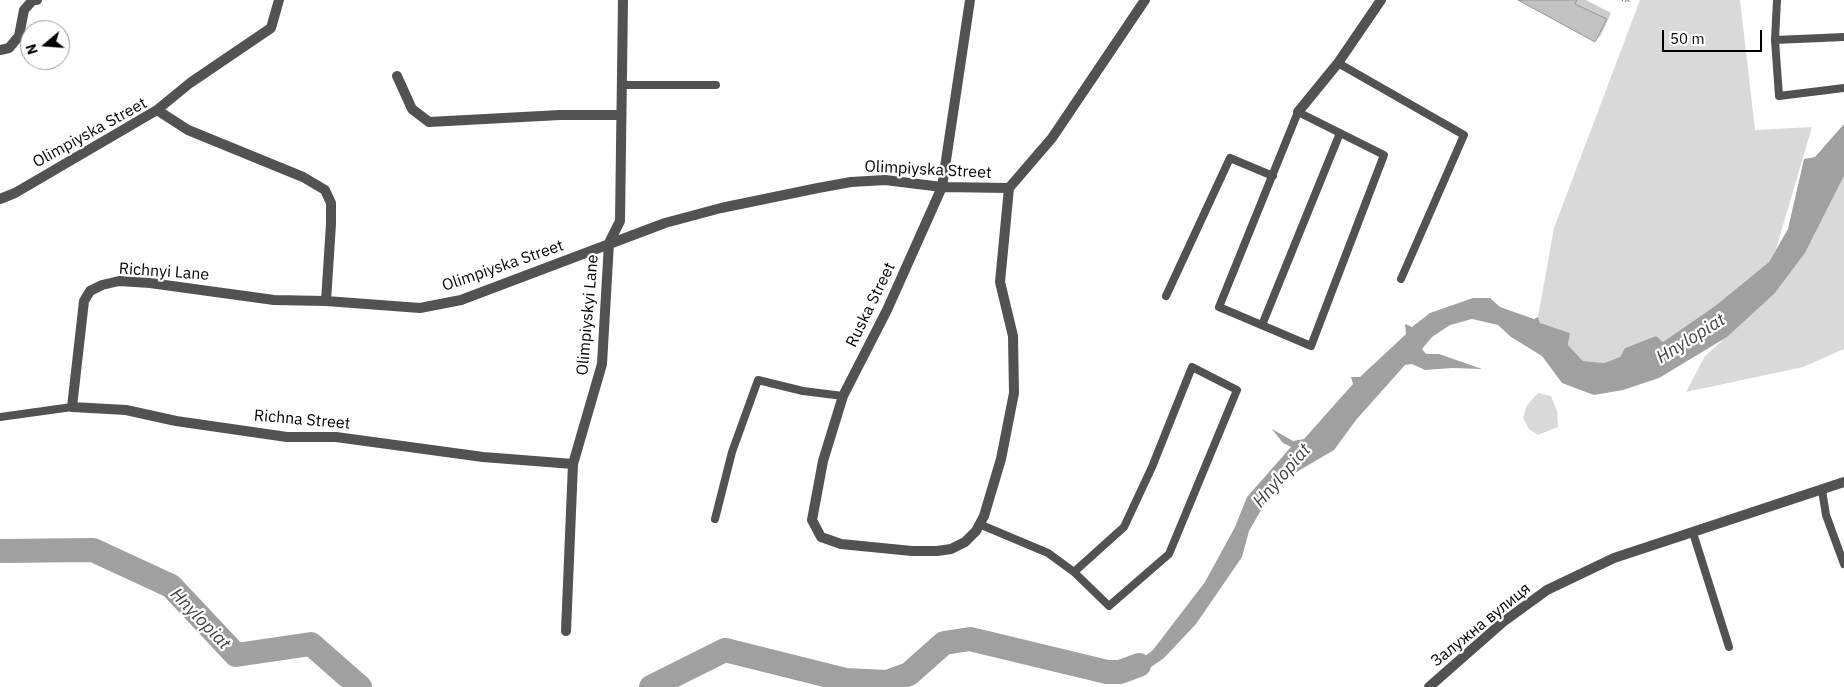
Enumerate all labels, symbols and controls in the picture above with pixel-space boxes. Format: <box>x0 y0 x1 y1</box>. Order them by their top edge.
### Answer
north arrow <box>20 20 70 70</box>
scale bar <box>1664 20 1764 52</box>
text: 50 m <box>1670 29 1705 48</box>
text: N <box>22 42 42 57</box>
street label: Olimpiyska Street <box>30 94 150 172</box>
street label: Olimpiyska Street <box>864 157 992 183</box>
street label: Olimpiyska Street <box>440 236 566 296</box>
street label: Olimpiyskyi Lane <box>573 254 603 376</box>
street label: Richnyi Lane <box>118 259 210 285</box>
street label: Ruska Street <box>842 260 900 350</box>
water label: Hnylopiat <box>1653 309 1729 369</box>
street label: Richna Street <box>253 406 351 434</box>
water label: Hnylopiat <box>1249 440 1315 512</box>
street label: Залужна вулиця <box>1427 579 1535 671</box>
water label: Hnylopiat <box>165 584 235 654</box>

